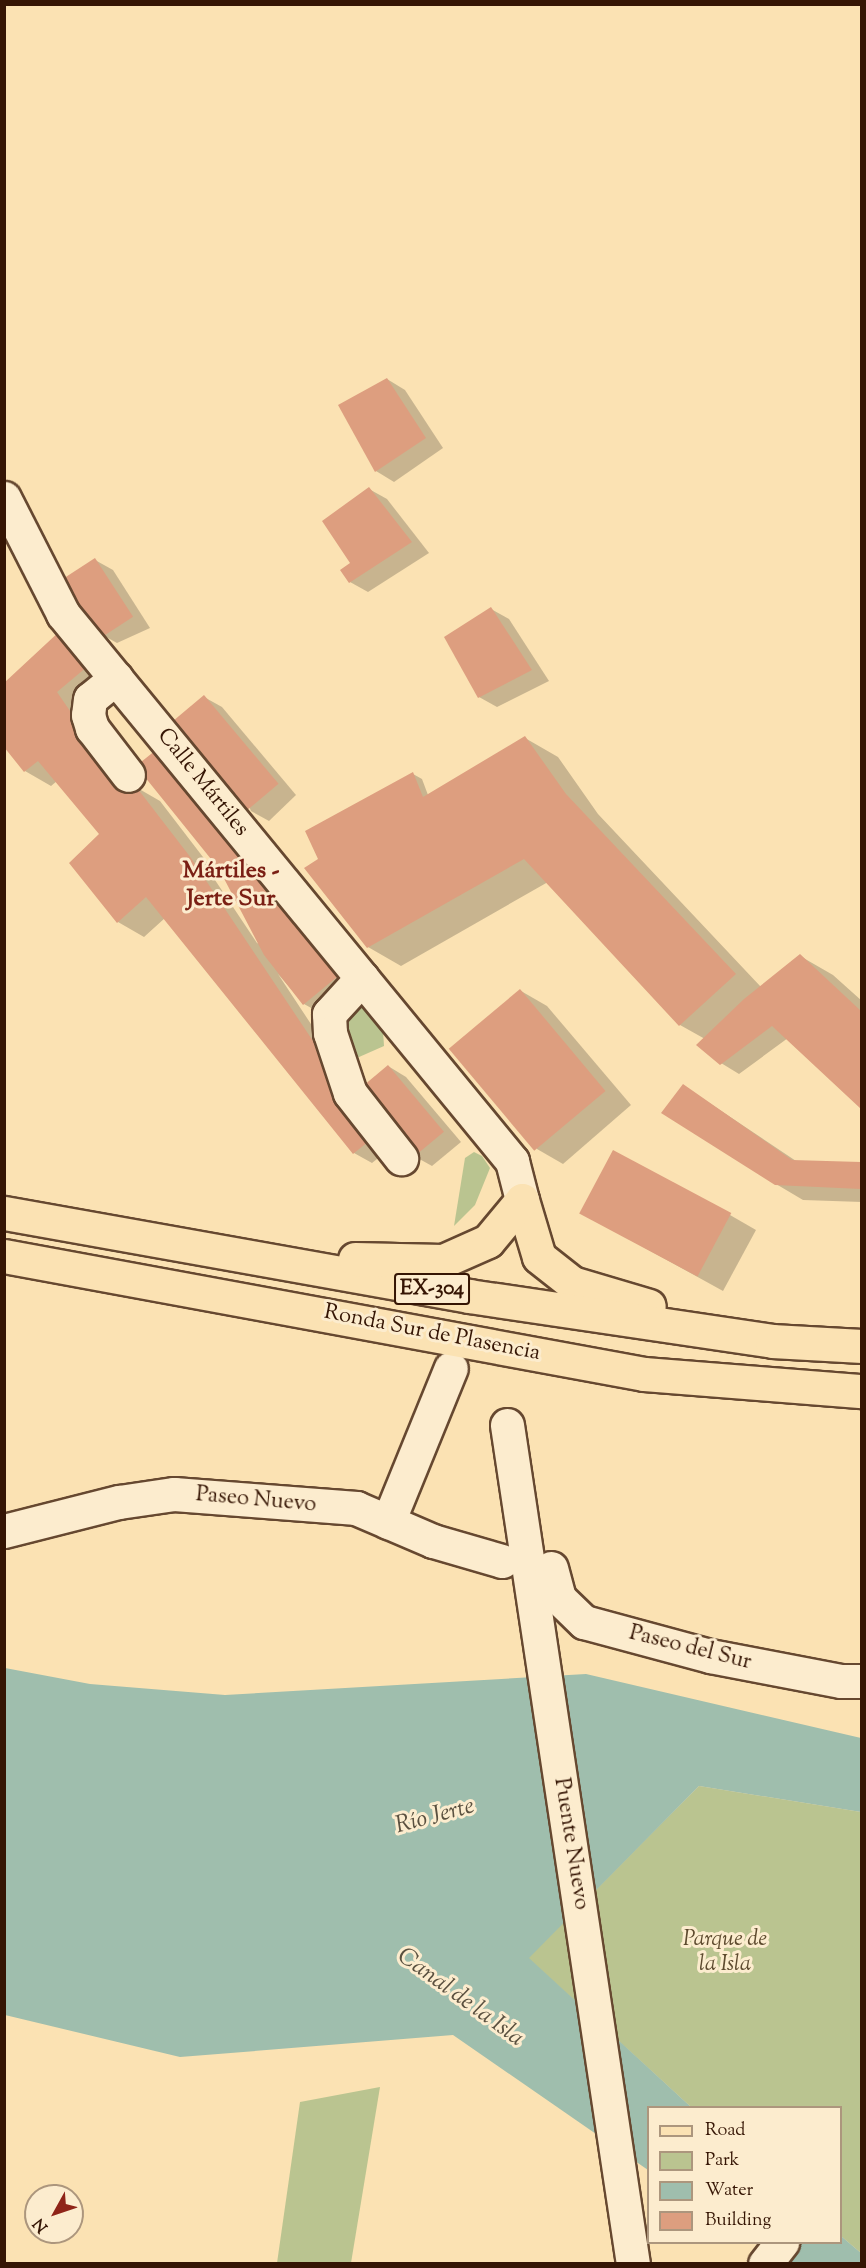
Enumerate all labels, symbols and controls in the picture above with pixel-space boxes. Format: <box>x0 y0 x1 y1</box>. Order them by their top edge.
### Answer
street label: Calle Mártiles <box>150 724 254 842</box>
district label: Mártiles - Jerte Sur <box>182 858 280 914</box>
road number: EX-304 <box>393 1271 471 1307</box>
street label: Ronda Sur de Plasencia <box>322 1300 542 1368</box>
street label: Paseo Nuevo <box>195 1483 317 1519</box>
street label: Paseo del Sur <box>626 1621 754 1677</box>
street label: Puente Nuevo <box>547 1776 593 1912</box>
water label: Río Jerte <box>392 1793 478 1841</box>
park label: Parque de la Isla <box>683 1927 767 1978</box>
water label: Canal de la Isla <box>391 1942 529 2054</box>
legend <box>647 2106 842 2244</box>
text: Road <box>705 2118 745 2144</box>
text: Park <box>705 2148 739 2174</box>
text: Water <box>705 2178 753 2204</box>
north arrow <box>24 2184 84 2244</box>
text: Building <box>705 2208 771 2234</box>
text: N <box>28 2212 54 2237</box>

